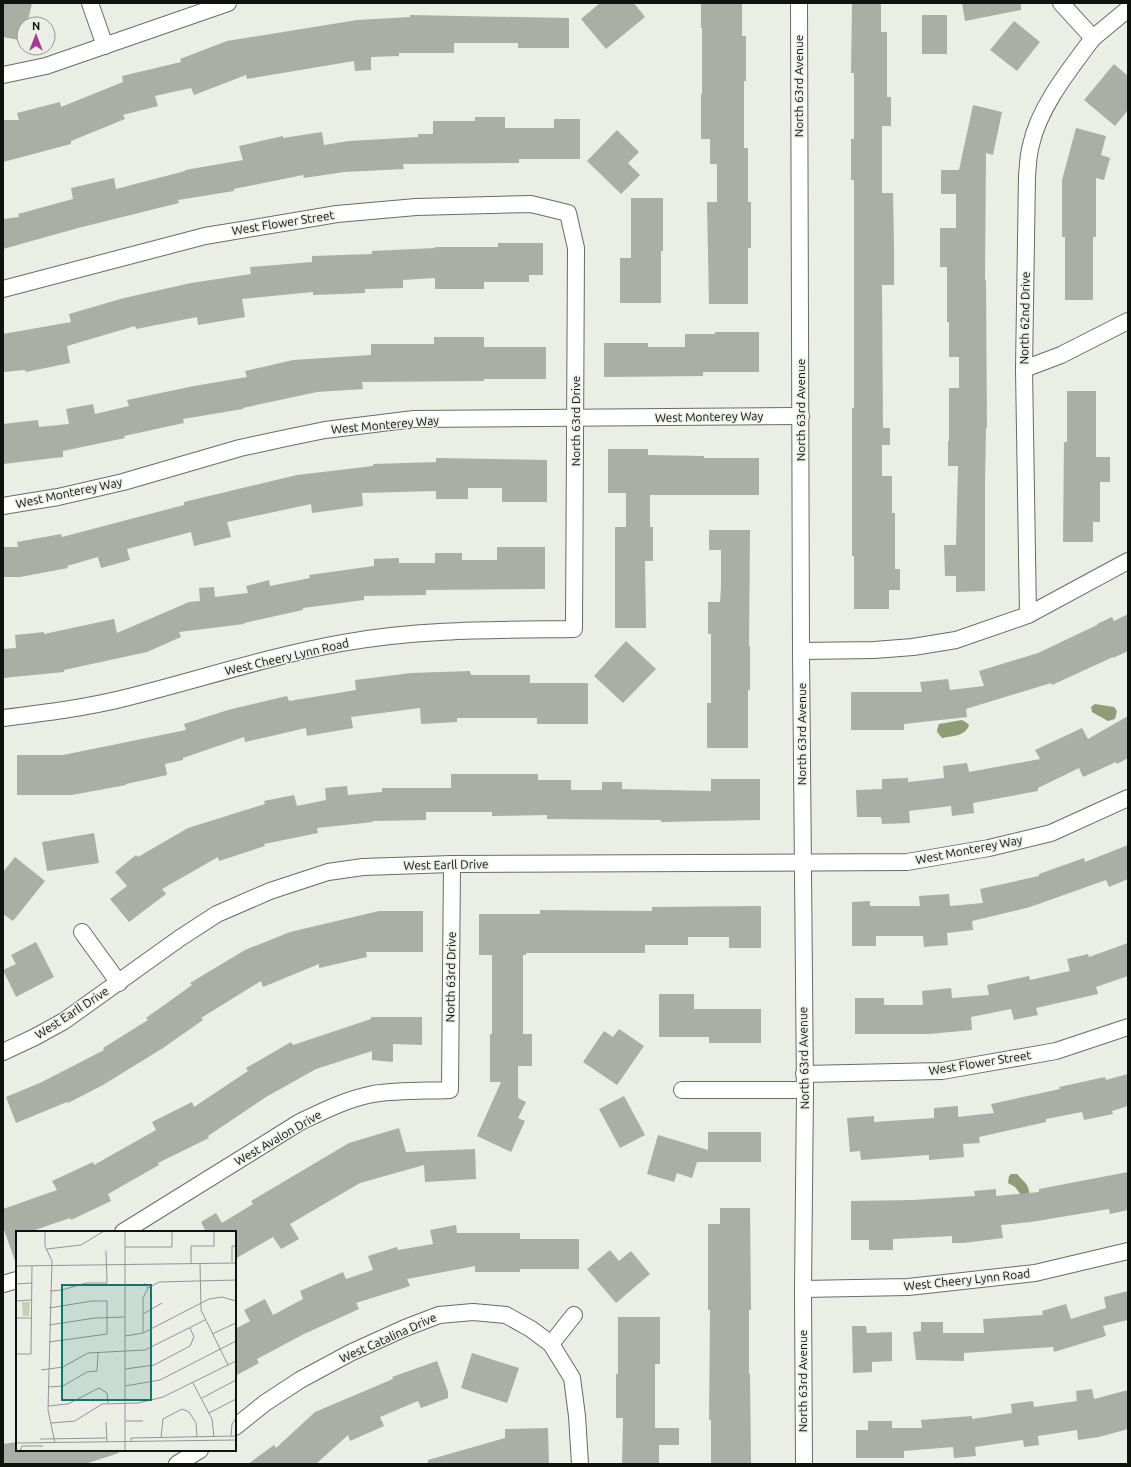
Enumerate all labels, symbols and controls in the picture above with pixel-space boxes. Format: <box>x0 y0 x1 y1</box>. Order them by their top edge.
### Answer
north arrow <box>16 16 56 56</box>
text: N <box>32 20 40 32</box>
street label: North 63rd Avenue <box>792 35 805 137</box>
street label: West Flower Street <box>231 208 335 237</box>
street label: North 62nd Drive <box>1017 271 1032 365</box>
street label: North 63rd Avenue <box>794 359 807 461</box>
street label: North 63rd Drive <box>569 376 582 466</box>
street label: West Monterey Way <box>655 409 763 424</box>
street label: West Monterey Way <box>330 413 440 436</box>
street label: West Monterey Way <box>15 475 123 510</box>
street label: West Cheery Lynn Road <box>224 636 350 677</box>
street label: North 63rd Avenue <box>795 683 808 785</box>
street label: West Monterey Way <box>914 833 1024 866</box>
street label: West Earll Drive <box>403 857 489 872</box>
street label: North 63rd Drive <box>443 932 458 1022</box>
street label: West Earll Drive <box>33 984 111 1041</box>
street label: North 63rd Avenue <box>796 1007 811 1109</box>
street label: West Flower Street <box>928 1048 1032 1077</box>
street label: West Avalon Drive <box>232 1107 323 1168</box>
inset map <box>16 1231 236 1451</box>
street label: West Cheery Lynn Road <box>903 1266 1031 1293</box>
street label: West Catalina Drive <box>337 1310 438 1365</box>
street label: North 63rd Avenue <box>796 1330 809 1432</box>

